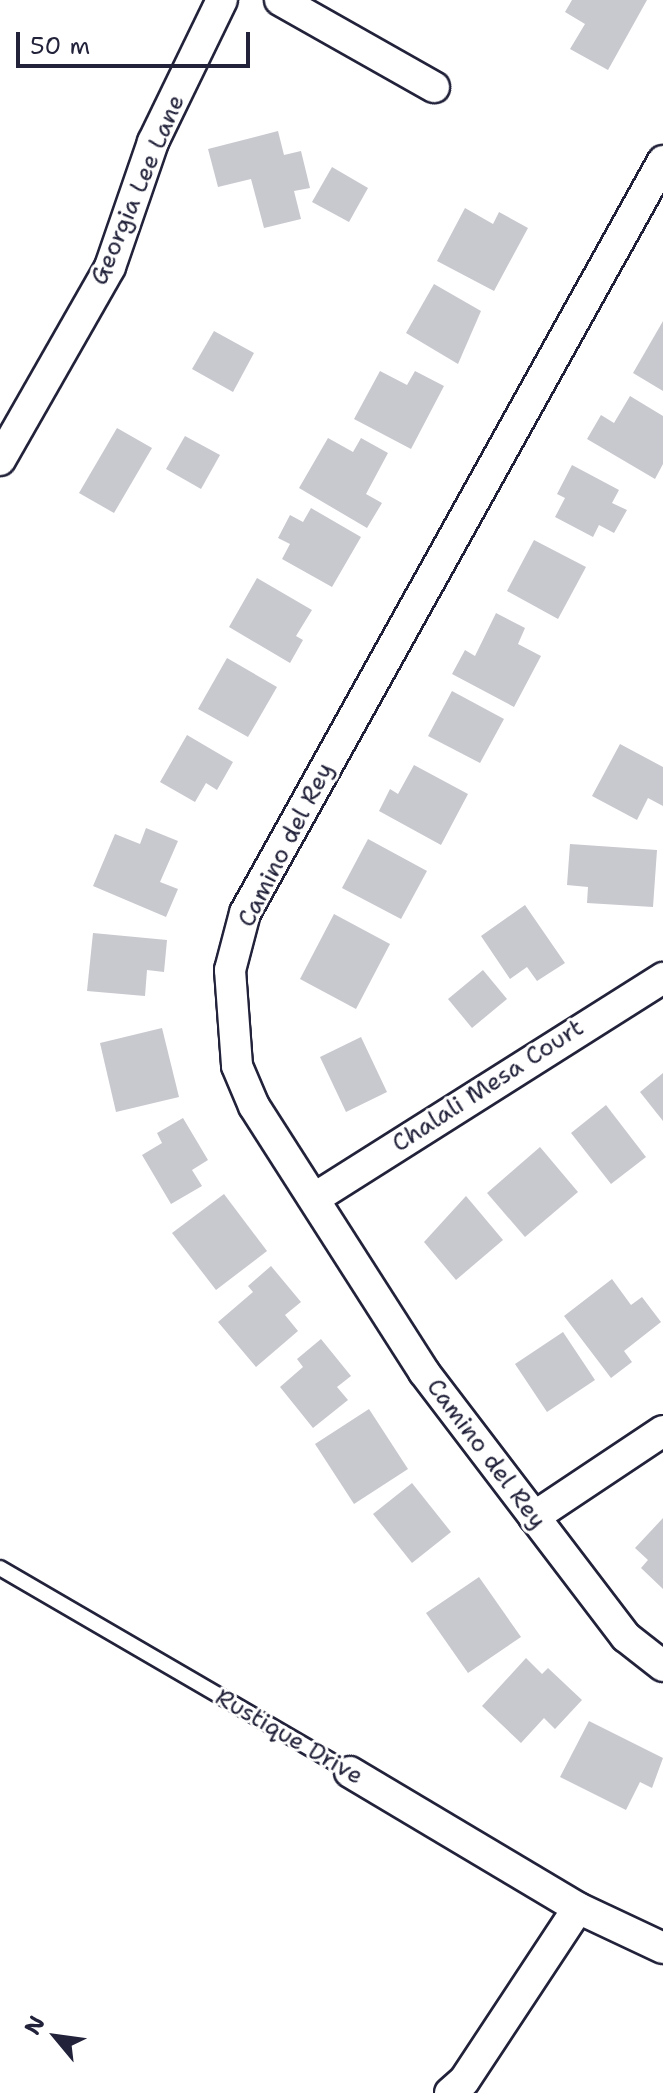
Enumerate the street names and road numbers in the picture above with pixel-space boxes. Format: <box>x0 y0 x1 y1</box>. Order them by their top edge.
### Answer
street label: Georgia Lee Lane <box>85 91 191 289</box>
street label: Camino del Rey <box>232 758 340 932</box>
street label: Chalali Mesa Court <box>387 1013 589 1159</box>
street label: Camino del Rey <box>420 1373 552 1535</box>
street label: Rustique Drive <box>210 1683 368 1791</box>

